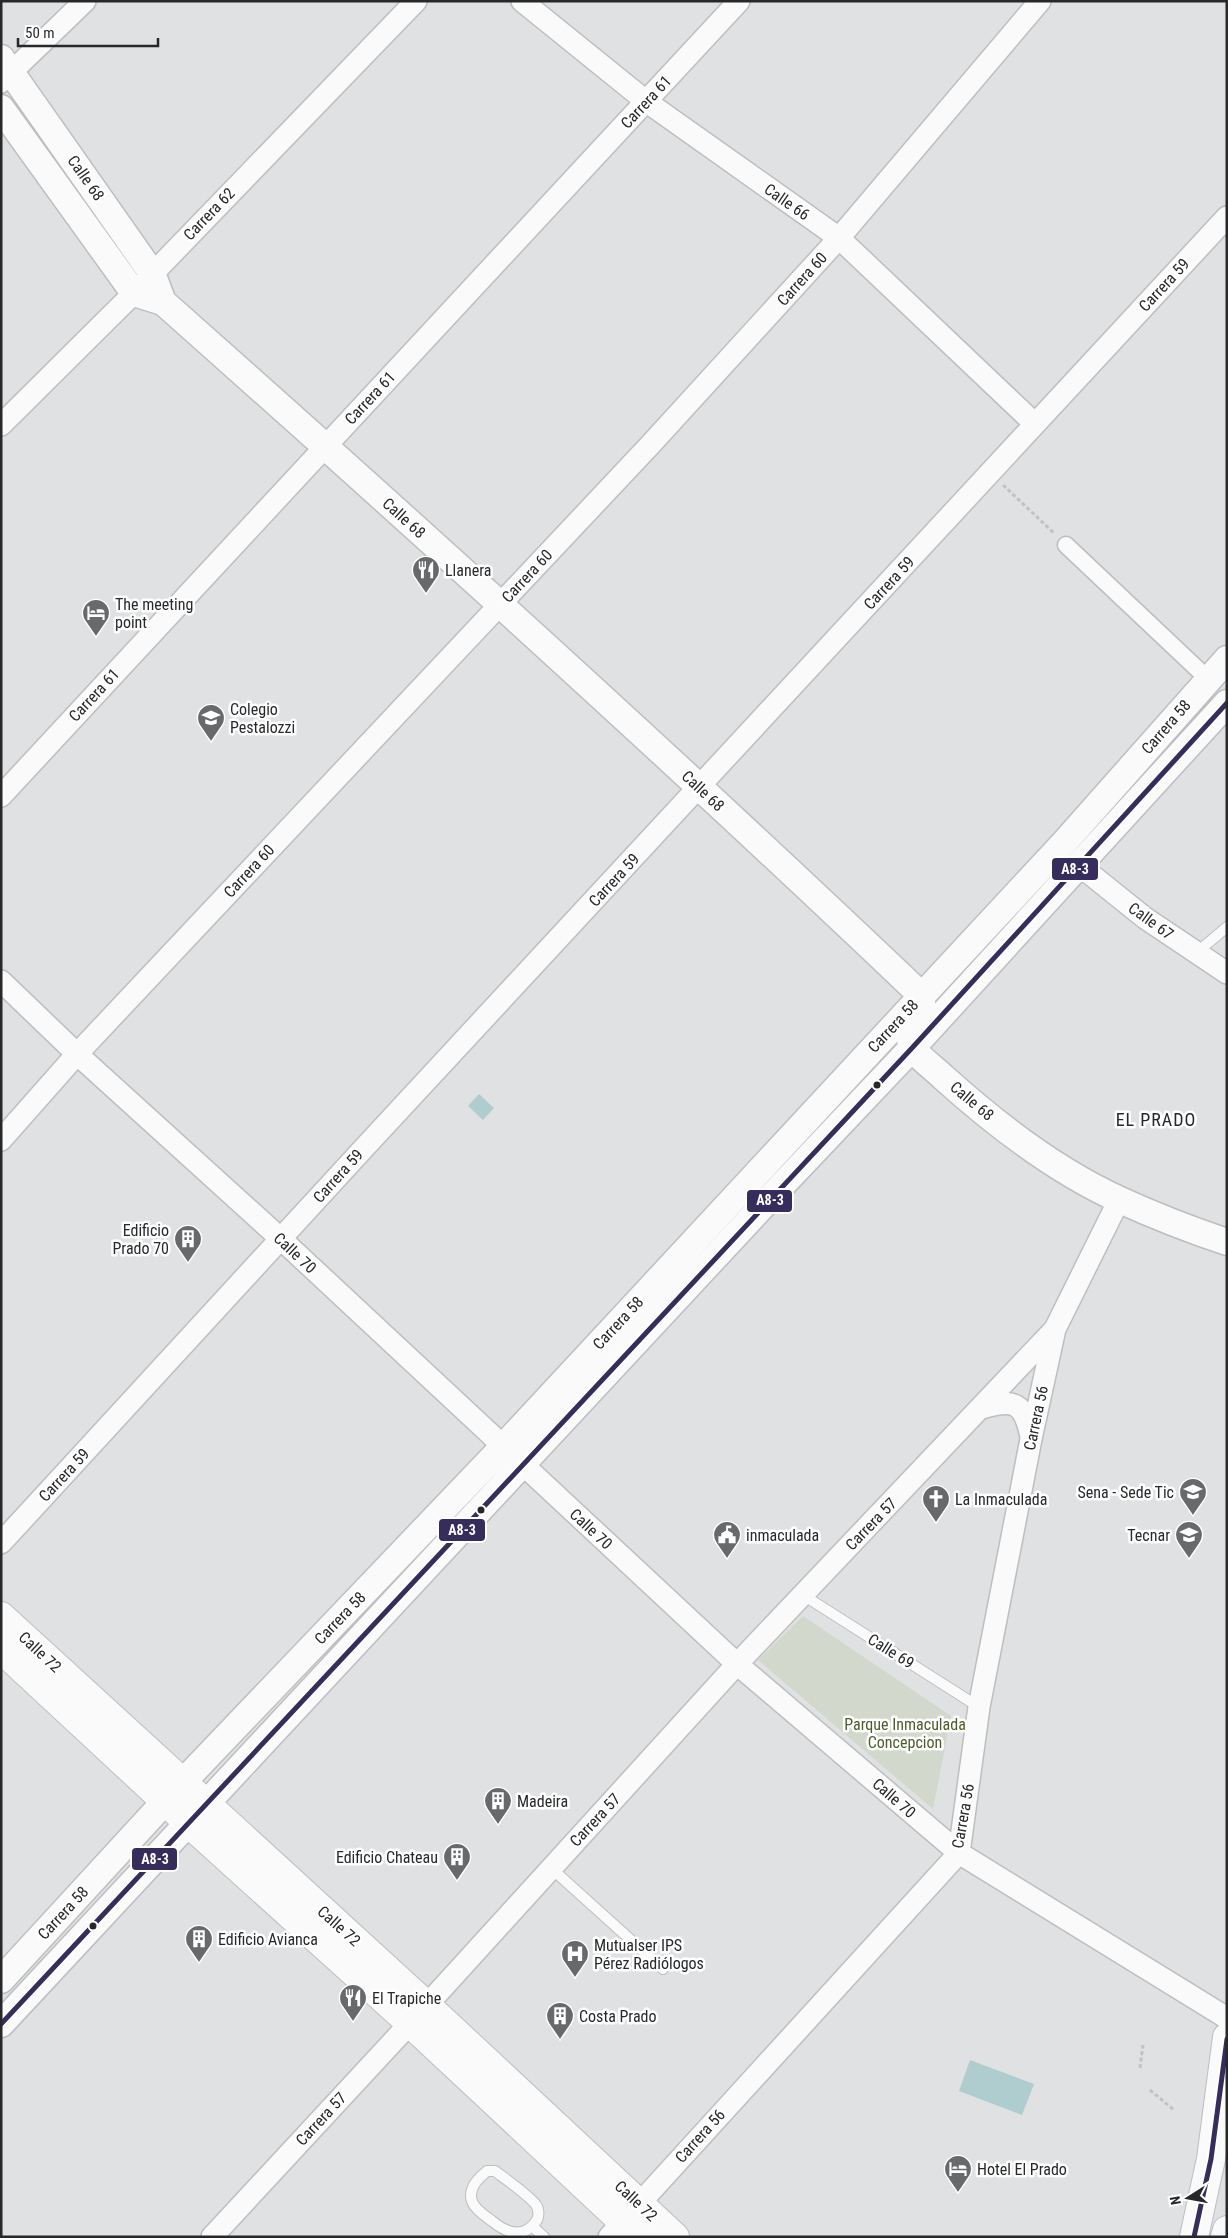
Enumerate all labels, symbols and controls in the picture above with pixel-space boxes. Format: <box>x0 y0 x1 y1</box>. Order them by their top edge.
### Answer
scale bar <box>18 15 158 47</box>
text: 50 m <box>25 24 55 42</box>
street label: Carrera 61 <box>617 72 675 132</box>
street label: Calle 68 <box>64 152 108 204</box>
street label: Calle 66 <box>761 180 813 224</box>
street label: Carrera 62 <box>179 184 239 244</box>
street label: Carrera 60 <box>773 248 831 310</box>
street label: Carrera 59 <box>1135 255 1193 315</box>
street label: Carrera 61 <box>341 368 399 428</box>
street label: Calle 68 <box>379 494 429 542</box>
street label: Carrera 60 <box>498 546 556 606</box>
street label: Carrera 59 <box>860 553 918 613</box>
restaurant icon: Llanera <box>411 555 441 594</box>
place label: Llanera <box>445 561 491 580</box>
place label: The meeting point <box>115 595 193 632</box>
hotel icon: The meeting point <box>81 598 111 637</box>
street label: Carrera 61 <box>65 665 123 725</box>
street label: Carrera 58 <box>1137 696 1195 758</box>
place label: Colegio Pestalozzi <box>230 700 295 737</box>
school or university icon: Colegio Pestalozzi <box>196 703 226 742</box>
street label: Calle 68 <box>678 767 728 815</box>
street label: Carrera 60 <box>220 841 278 901</box>
street label: Carrera 59 <box>585 850 643 910</box>
line badge: A8-3 <box>1051 857 1099 881</box>
text: A8-3 <box>1061 861 1089 877</box>
street label: Calle 67 <box>1125 898 1177 944</box>
street label: Carrera 58 <box>864 996 922 1056</box>
street label: Calle 68 <box>946 1077 998 1125</box>
unlabelled marker <box>872 1080 882 1090</box>
district label: EL PRADO <box>1116 1109 1196 1130</box>
street label: Carrera 59 <box>309 1145 367 1207</box>
line badge: A8-3 <box>746 1189 793 1213</box>
text: A8-3 <box>756 1192 784 1208</box>
place label: Edificio Prado 70 <box>112 1221 169 1258</box>
building icon: Edificio Prado 70 <box>173 1224 203 1263</box>
street label: Calle 70 <box>270 1229 320 1277</box>
street label: Carrera 58 <box>589 1293 647 1353</box>
street label: Carrera 56 <box>1020 1384 1052 1452</box>
street label: Carrera 59 <box>35 1445 93 1505</box>
school or university icon: Sena - Sede Tic <box>1178 1477 1208 1516</box>
place label: Sena - Sede Tic <box>1077 1483 1174 1502</box>
church icon: La Inmaculada <box>921 1484 951 1523</box>
place label: La Inmaculada <box>955 1490 1047 1509</box>
street label: Carrera 57 <box>841 1494 901 1554</box>
unlabelled marker <box>476 1505 486 1515</box>
street label: Calle 70 <box>566 1505 616 1553</box>
line badge: A8-3 <box>438 1518 486 1542</box>
public building icon: inmaculada <box>712 1520 742 1559</box>
school or university icon: Tecnar <box>1174 1520 1204 1559</box>
text: A8-3 <box>448 1522 476 1538</box>
place label: inmaculada <box>746 1526 819 1545</box>
place label: Tecnar <box>1127 1526 1170 1545</box>
street label: Carrera 58 <box>310 1588 370 1648</box>
street label: Calle 72 <box>15 1628 65 1676</box>
street label: Calle 69 <box>864 1629 918 1673</box>
park label: Parque Inmaculada Concepcion <box>844 1715 966 1752</box>
street label: Calle 70 <box>869 1774 919 1822</box>
street label: Carrera 56 <box>948 1782 978 1850</box>
building icon: Madeira <box>483 1786 513 1825</box>
street label: Carrera 57 <box>566 1789 624 1850</box>
place label: Madeira <box>517 1792 568 1811</box>
building icon: Edificio Chateau <box>442 1842 472 1881</box>
line badge: A8-3 <box>131 1847 178 1871</box>
place label: Edificio Chateau <box>336 1848 438 1867</box>
text: A8-3 <box>141 1851 169 1867</box>
street label: Carrera 58 <box>34 1883 92 1943</box>
street label: Calle 72 <box>314 1902 364 1950</box>
unlabelled marker <box>88 1921 98 1931</box>
building icon: Edificio Avianca <box>184 1924 214 1963</box>
place label: Edificio Avianca <box>218 1930 318 1949</box>
place label: Mutualser IPS Pérez Radiólogos <box>594 1936 704 1973</box>
hospital icon: Mutualser IPS Pérez Radiólogos <box>560 1939 590 1978</box>
restaurant icon: El Trapiche <box>338 1983 368 2022</box>
place label: El Trapiche <box>372 1989 441 2008</box>
building icon: Costa Prado <box>545 2001 575 2040</box>
place label: Costa Prado <box>579 2007 657 2026</box>
street label: Carrera 57 <box>292 2088 350 2149</box>
street label: Carrera 56 <box>671 2105 729 2167</box>
hotel icon: Hotel El Prado <box>943 2154 973 2193</box>
place label: Hotel El Prado <box>977 2160 1067 2179</box>
north arrow <box>1163 2173 1213 2223</box>
street label: Calle 72 <box>611 2177 661 2225</box>
text: N <box>1167 2195 1184 2206</box>

